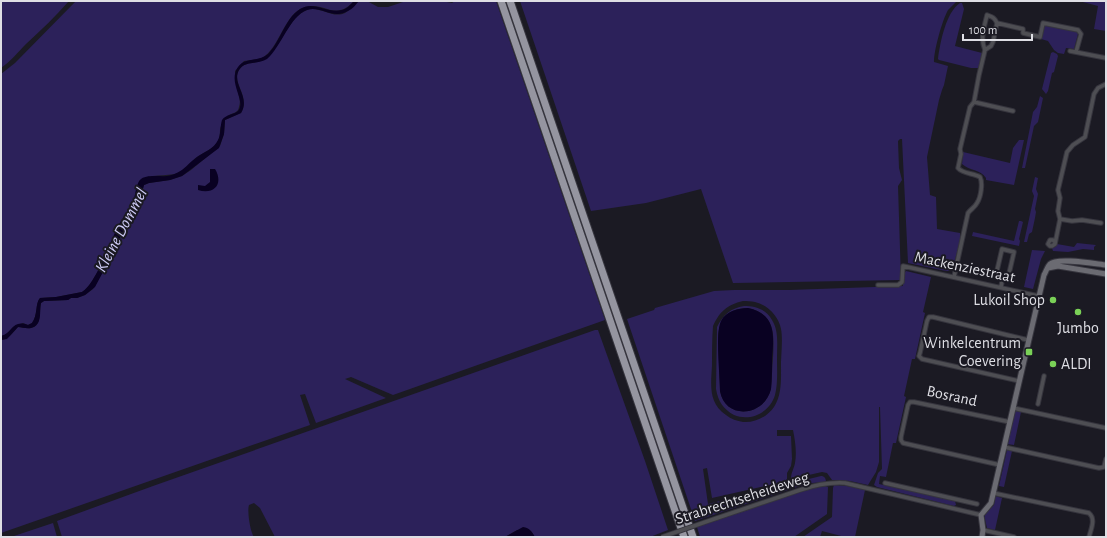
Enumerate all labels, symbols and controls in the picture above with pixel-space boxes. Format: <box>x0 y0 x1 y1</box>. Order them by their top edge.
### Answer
scale bar <box>963 16 1032 42</box>
text: 100 m <box>969 24 997 36</box>
water label: Kleine Dommel <box>92 185 150 275</box>
street label: Mackenziestraat <box>913 249 1017 285</box>
place label: Lukoil Shop <box>973 292 1045 308</box>
marker: Lukoil Shop <box>1048 295 1058 305</box>
marker: Jumbo <box>1073 307 1083 317</box>
place label: Jumbo <box>1057 320 1099 336</box>
place label: Winkelcentrum Coevering <box>923 335 1021 369</box>
marker: Winkelcentrum Coevering <box>1024 347 1034 357</box>
place label: ALDI <box>1061 356 1092 372</box>
marker: ALDI <box>1048 359 1058 369</box>
street label: Bosrand <box>925 383 979 409</box>
street label: Strabrechtseheideweg <box>673 469 811 527</box>

